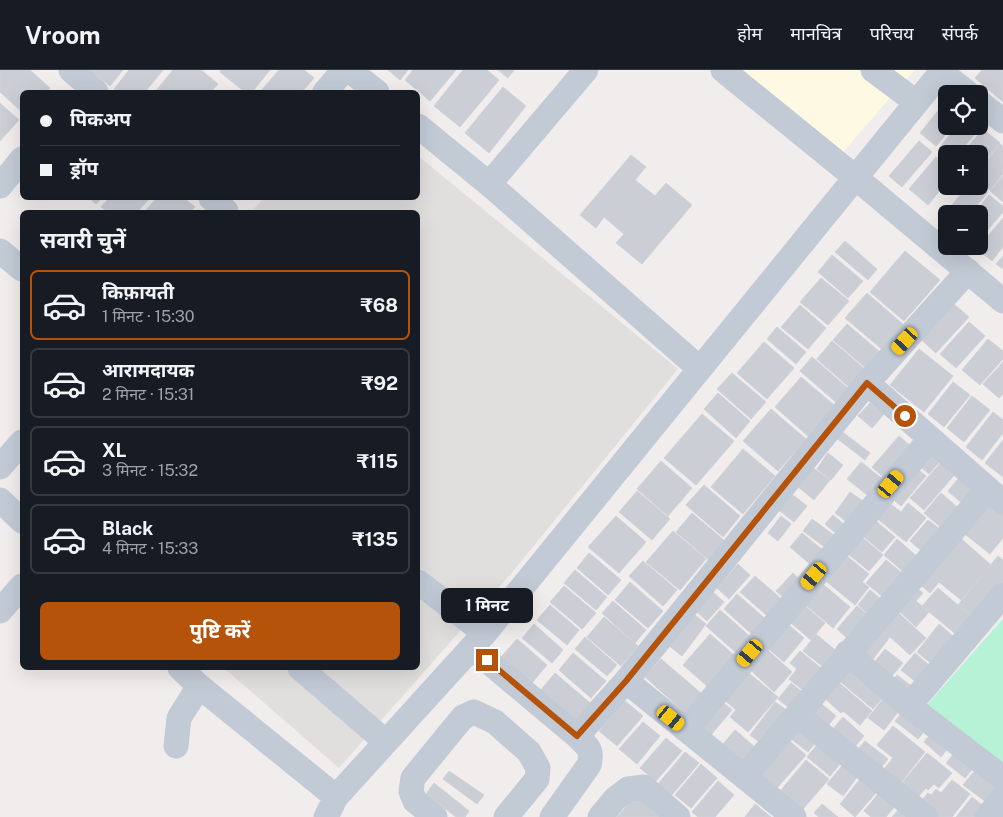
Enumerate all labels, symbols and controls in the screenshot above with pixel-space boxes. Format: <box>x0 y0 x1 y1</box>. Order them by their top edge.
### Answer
text: Vroom <box>25 21 101 49</box>
text: होम <box>737 23 762 44</box>
text: मानचित्र <box>790 23 842 44</box>
text: परिचय <box>870 23 914 44</box>
text: संपर्क <box>942 23 978 44</box>
map controls <box>938 85 988 255</box>
button: locate <box>938 85 988 135</box>
text: पिकअप <box>70 108 131 130</box>
button: + <box>938 145 988 195</box>
text: ड्रॉप <box>70 157 98 179</box>
button: − <box>938 205 988 255</box>
text: सवारी चुनें <box>40 227 126 253</box>
text: किफ़ायती <box>102 281 174 303</box>
icon: car <box>42 283 87 328</box>
text: ₹68 <box>361 294 398 316</box>
text: 1 मिनट · 15:30 <box>102 307 195 326</box>
car <box>889 325 920 357</box>
text: आरामदायक <box>102 359 194 381</box>
icon: car <box>42 361 87 406</box>
text: ₹92 <box>361 372 398 394</box>
text: 2 मिनट · 15:31 <box>102 385 194 404</box>
route start <box>894 405 916 427</box>
icon: car <box>42 439 87 484</box>
text: XL <box>102 439 127 461</box>
text: ₹115 <box>357 450 398 472</box>
text: 3 मिनट · 15:32 <box>102 461 198 480</box>
car <box>875 468 906 500</box>
icon: car <box>42 517 87 562</box>
text: Black <box>102 517 153 539</box>
text: ₹135 <box>352 528 398 550</box>
text: 4 मिनट · 15:33 <box>102 539 198 558</box>
car <box>798 560 829 592</box>
callout: 1 मिनट <box>441 588 533 622</box>
text: 1 मिनट <box>465 596 509 615</box>
button: पुष्टि करें <box>40 602 400 660</box>
car <box>734 637 765 669</box>
route end <box>476 649 498 671</box>
car <box>654 703 687 733</box>

